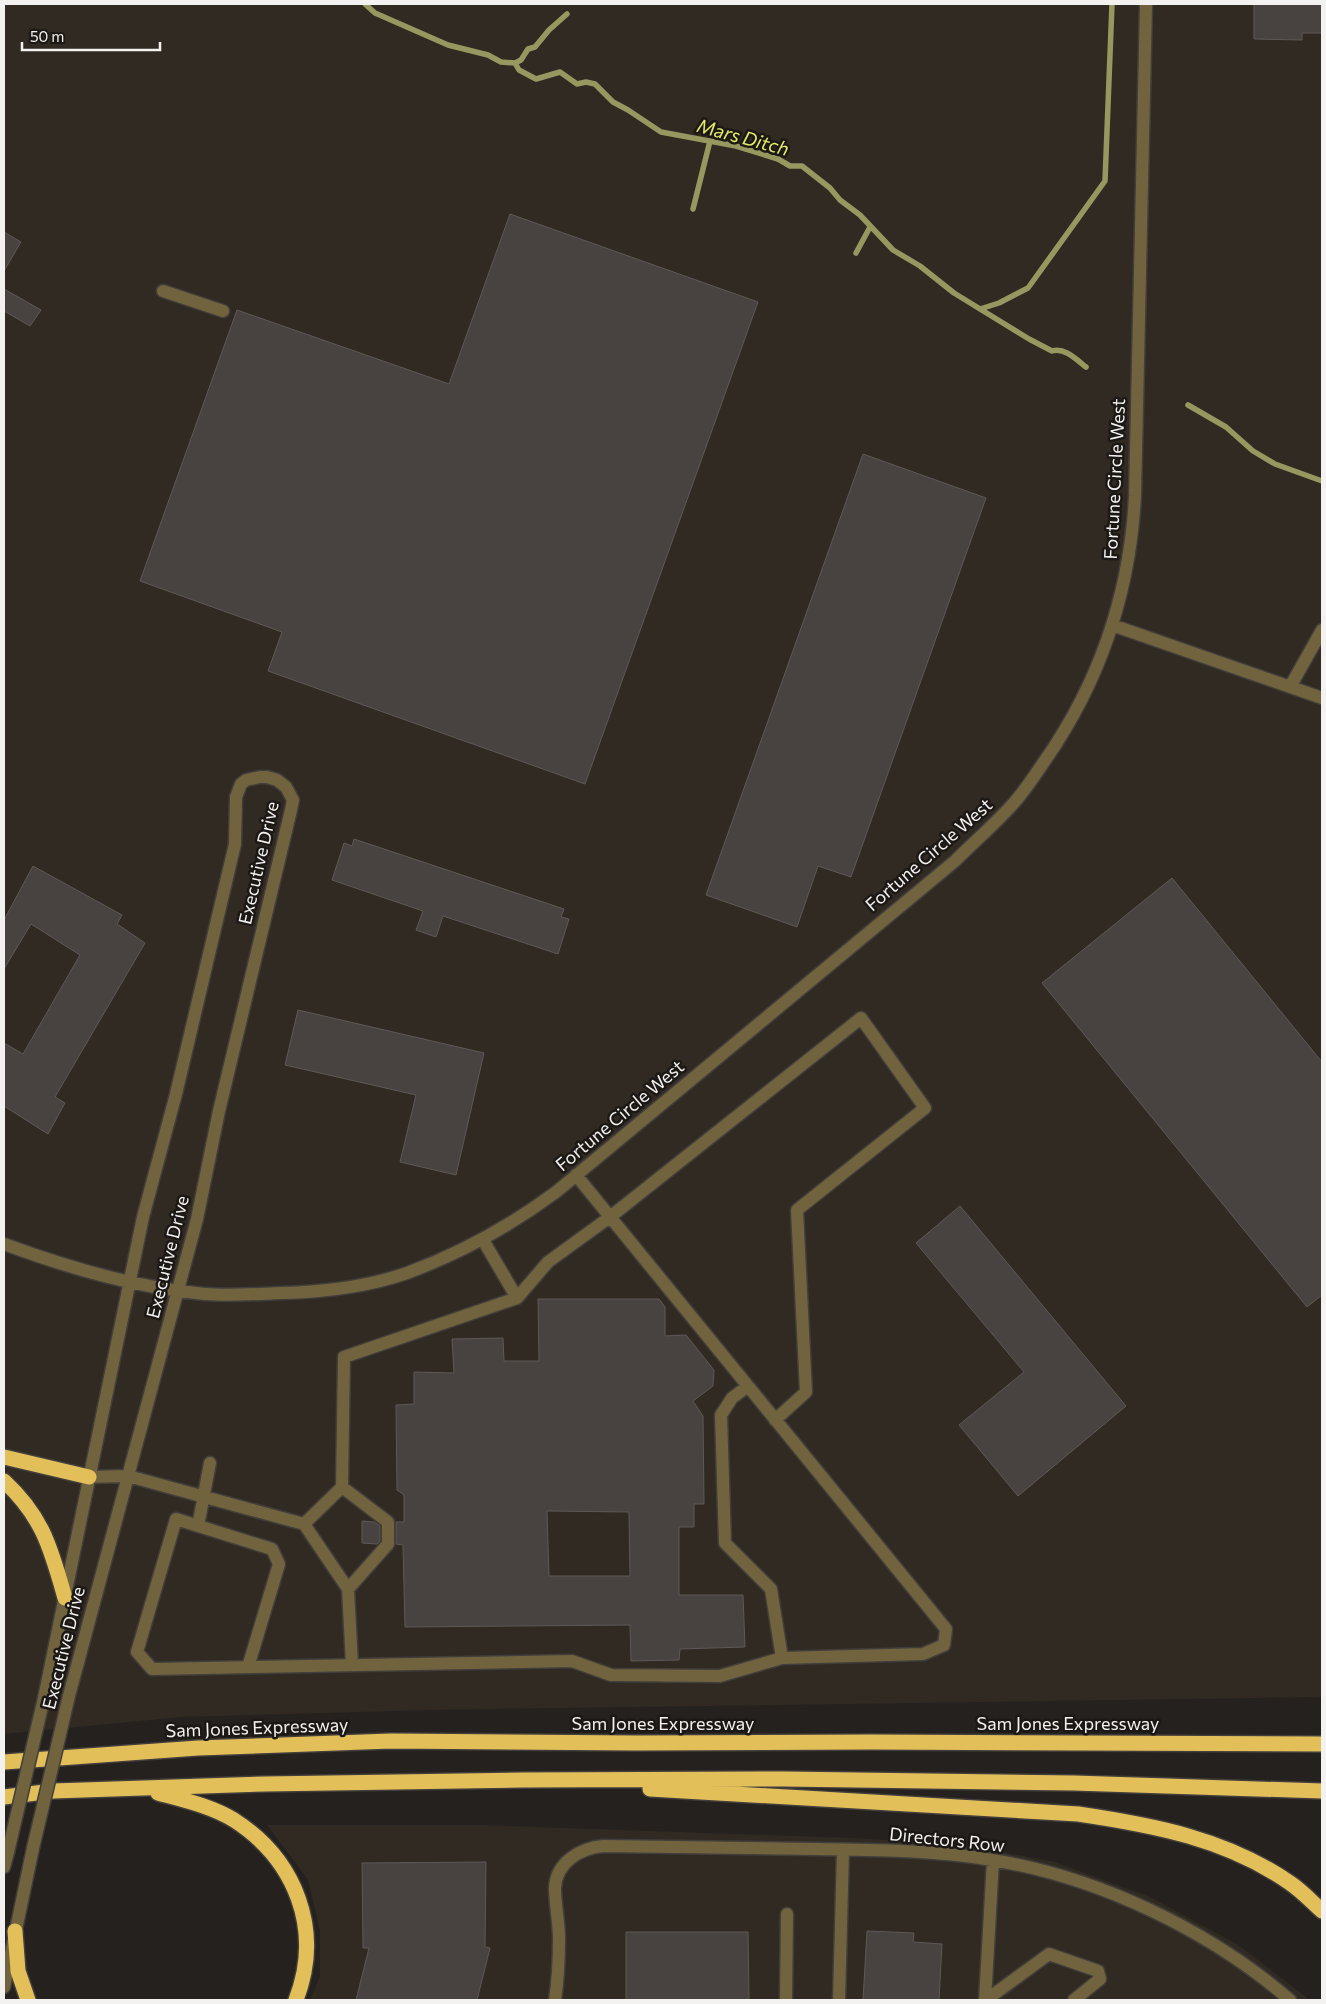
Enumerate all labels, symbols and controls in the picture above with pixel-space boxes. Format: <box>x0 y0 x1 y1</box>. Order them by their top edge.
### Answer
scale bar <box>22 20 160 52</box>
text: 50 m <box>30 27 64 45</box>
water label: Mars Ditch <box>695 113 792 160</box>
street label: Fortune Circle West <box>1099 398 1129 560</box>
street label: Fortune Circle West <box>860 793 996 915</box>
street label: Executive Drive <box>233 799 283 926</box>
street label: Fortune Circle West <box>551 1055 688 1175</box>
street label: Executive Drive <box>141 1193 193 1320</box>
street label: Executive Drive <box>37 1584 89 1711</box>
street label: Sam Jones Expressway <box>572 1712 754 1734</box>
street label: Sam Jones Expressway <box>977 1712 1159 1734</box>
street label: Sam Jones Expressway <box>165 1713 349 1741</box>
street label: Directors Row <box>888 1822 1006 1856</box>

